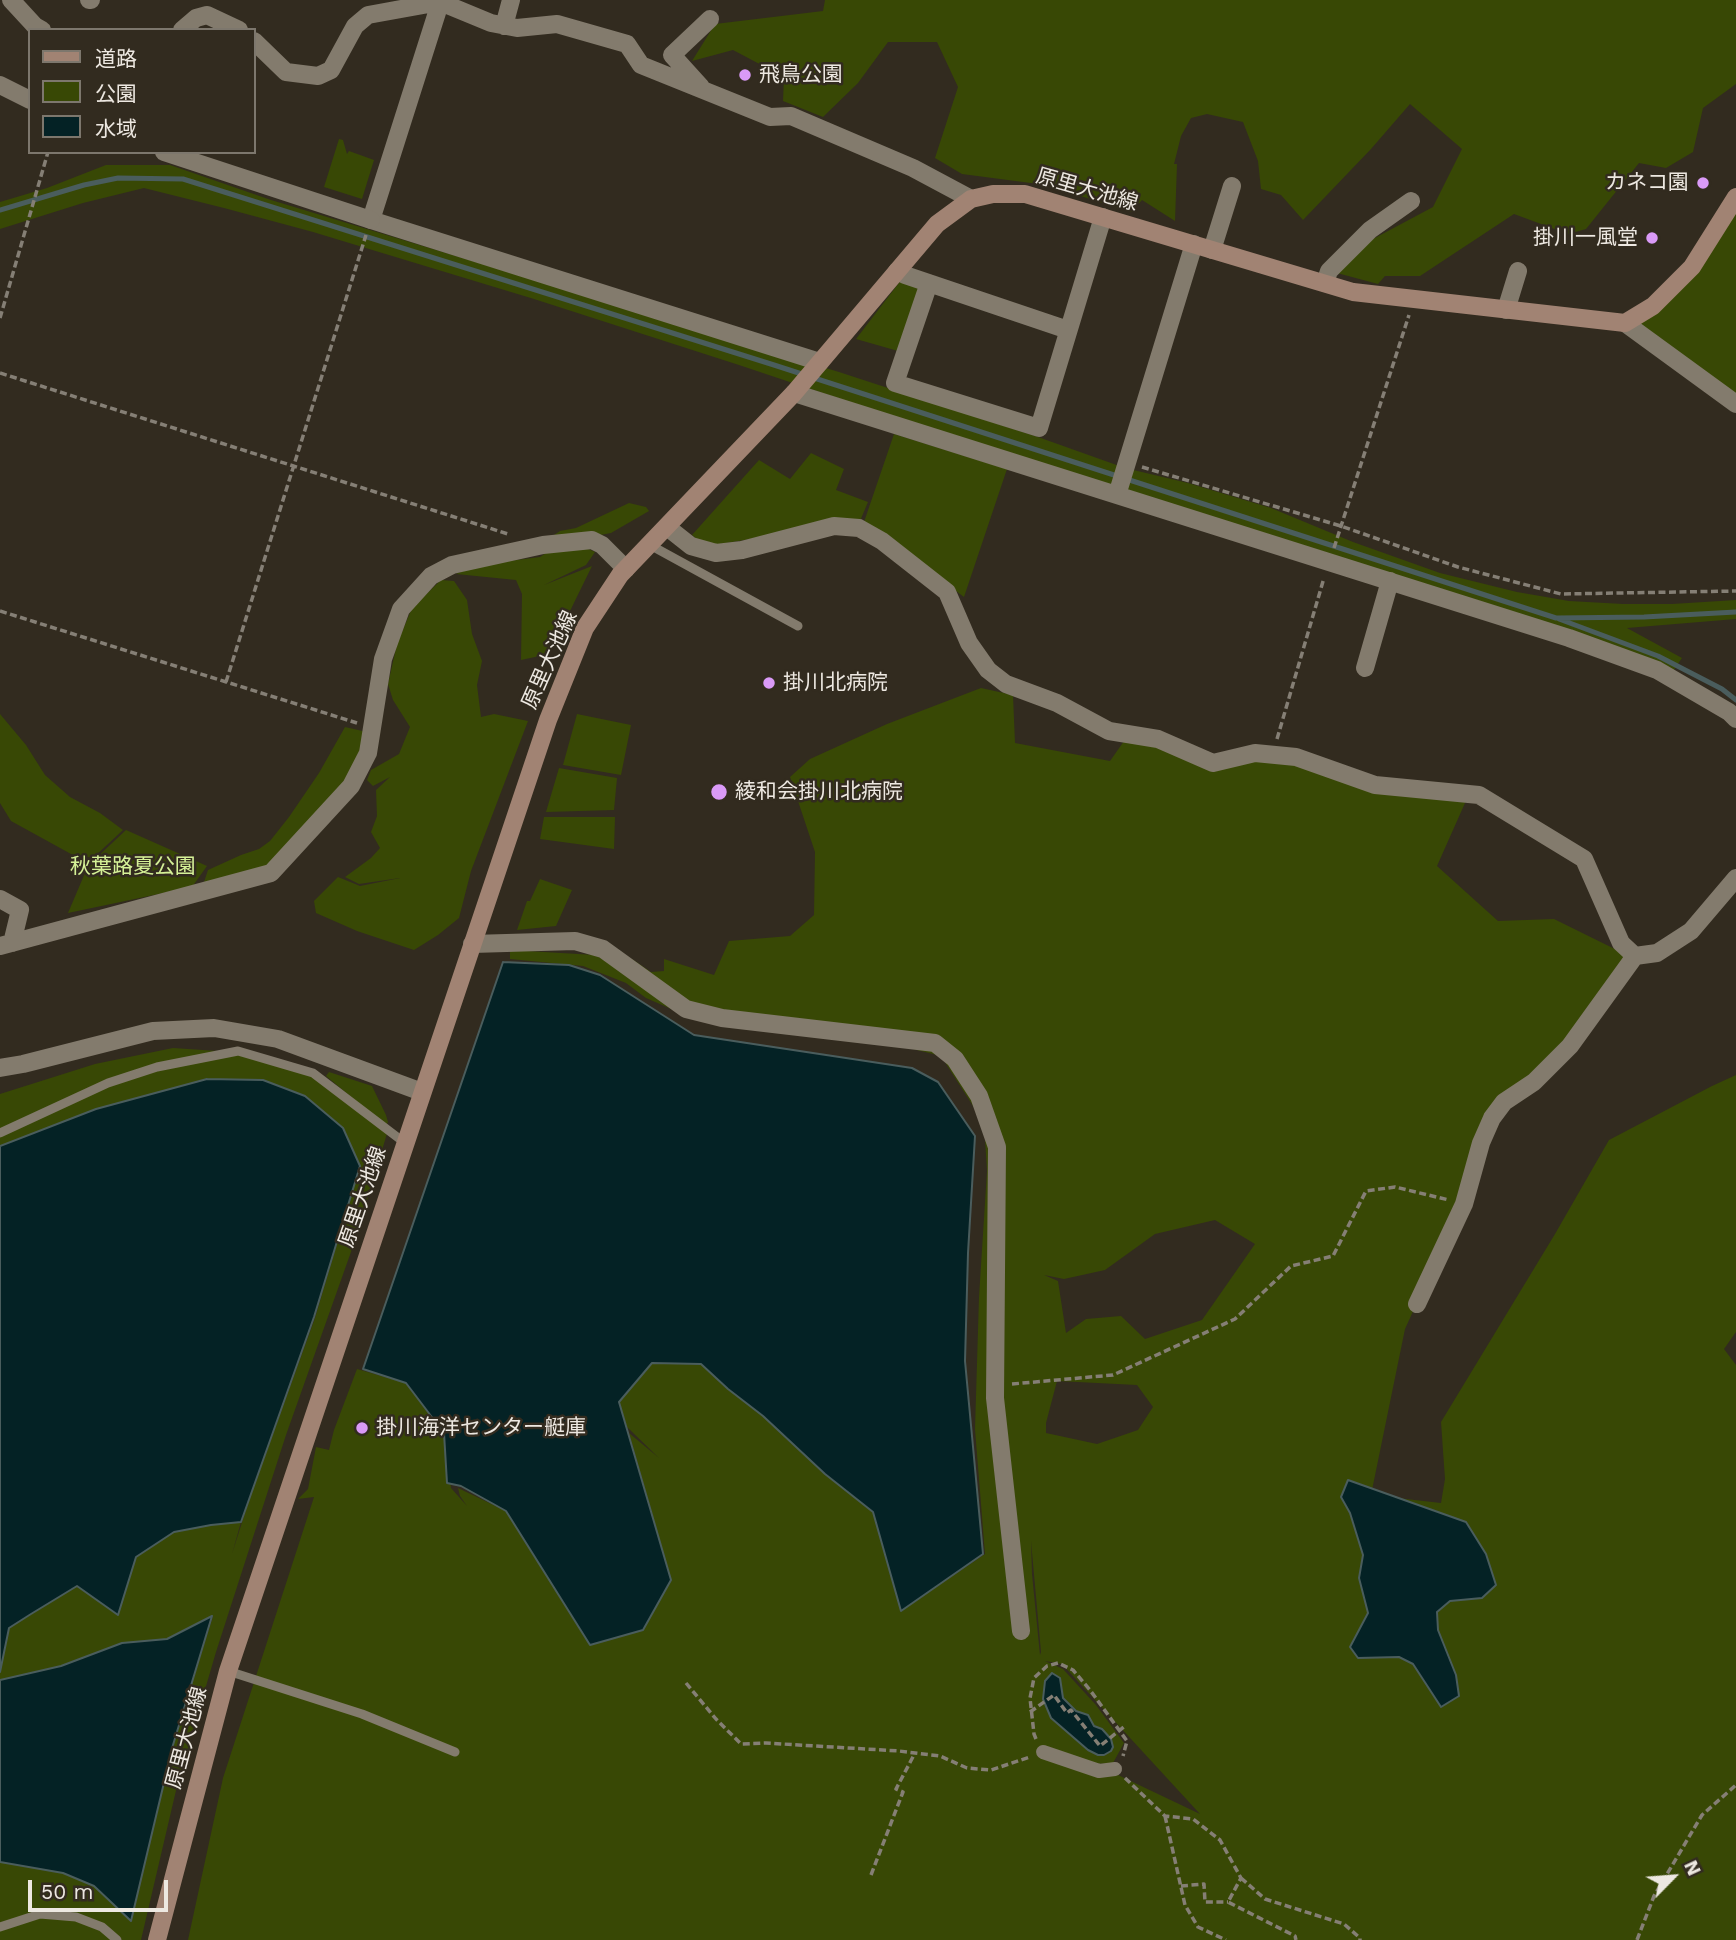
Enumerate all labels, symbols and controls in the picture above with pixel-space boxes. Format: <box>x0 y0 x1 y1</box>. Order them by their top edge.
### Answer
legend <box>28 28 256 154</box>
text: 道路 <box>95 46 137 71</box>
place label: 飛鳥公園 <box>759 62 843 88</box>
marker: 飛鳥公園 <box>737 67 753 83</box>
text: 公園 <box>95 81 137 106</box>
text: 水域 <box>95 116 137 141</box>
street label: 原里大池線 <box>1033 163 1141 217</box>
place label: カネコ園 <box>1605 170 1689 196</box>
marker: カネコ園 <box>1695 175 1711 191</box>
place label: 掛川一風堂 <box>1533 225 1638 251</box>
marker: 掛川一風堂 <box>1644 230 1660 246</box>
street label: 原里大池線 <box>517 607 583 713</box>
place label: 掛川北病院 <box>783 670 888 696</box>
marker: 掛川北病院 <box>761 675 777 691</box>
place label: 綾和会掛川北病院 <box>735 779 903 805</box>
marker: 綾和会掛川北病院 <box>709 782 729 802</box>
park label: 秋葉路夏公園 <box>70 854 196 880</box>
street label: 原里大池線 <box>334 1143 392 1251</box>
place label: 掛川海洋センター艇庫 <box>376 1415 586 1441</box>
marker: 掛川海洋センター艇庫 <box>354 1420 370 1436</box>
street label: 原里大池線 <box>161 1684 213 1792</box>
north arrow <box>1638 1842 1708 1912</box>
text: N <box>1679 1857 1706 1879</box>
scale bar <box>32 1867 172 1911</box>
text: 50 m <box>41 1879 93 1904</box>

